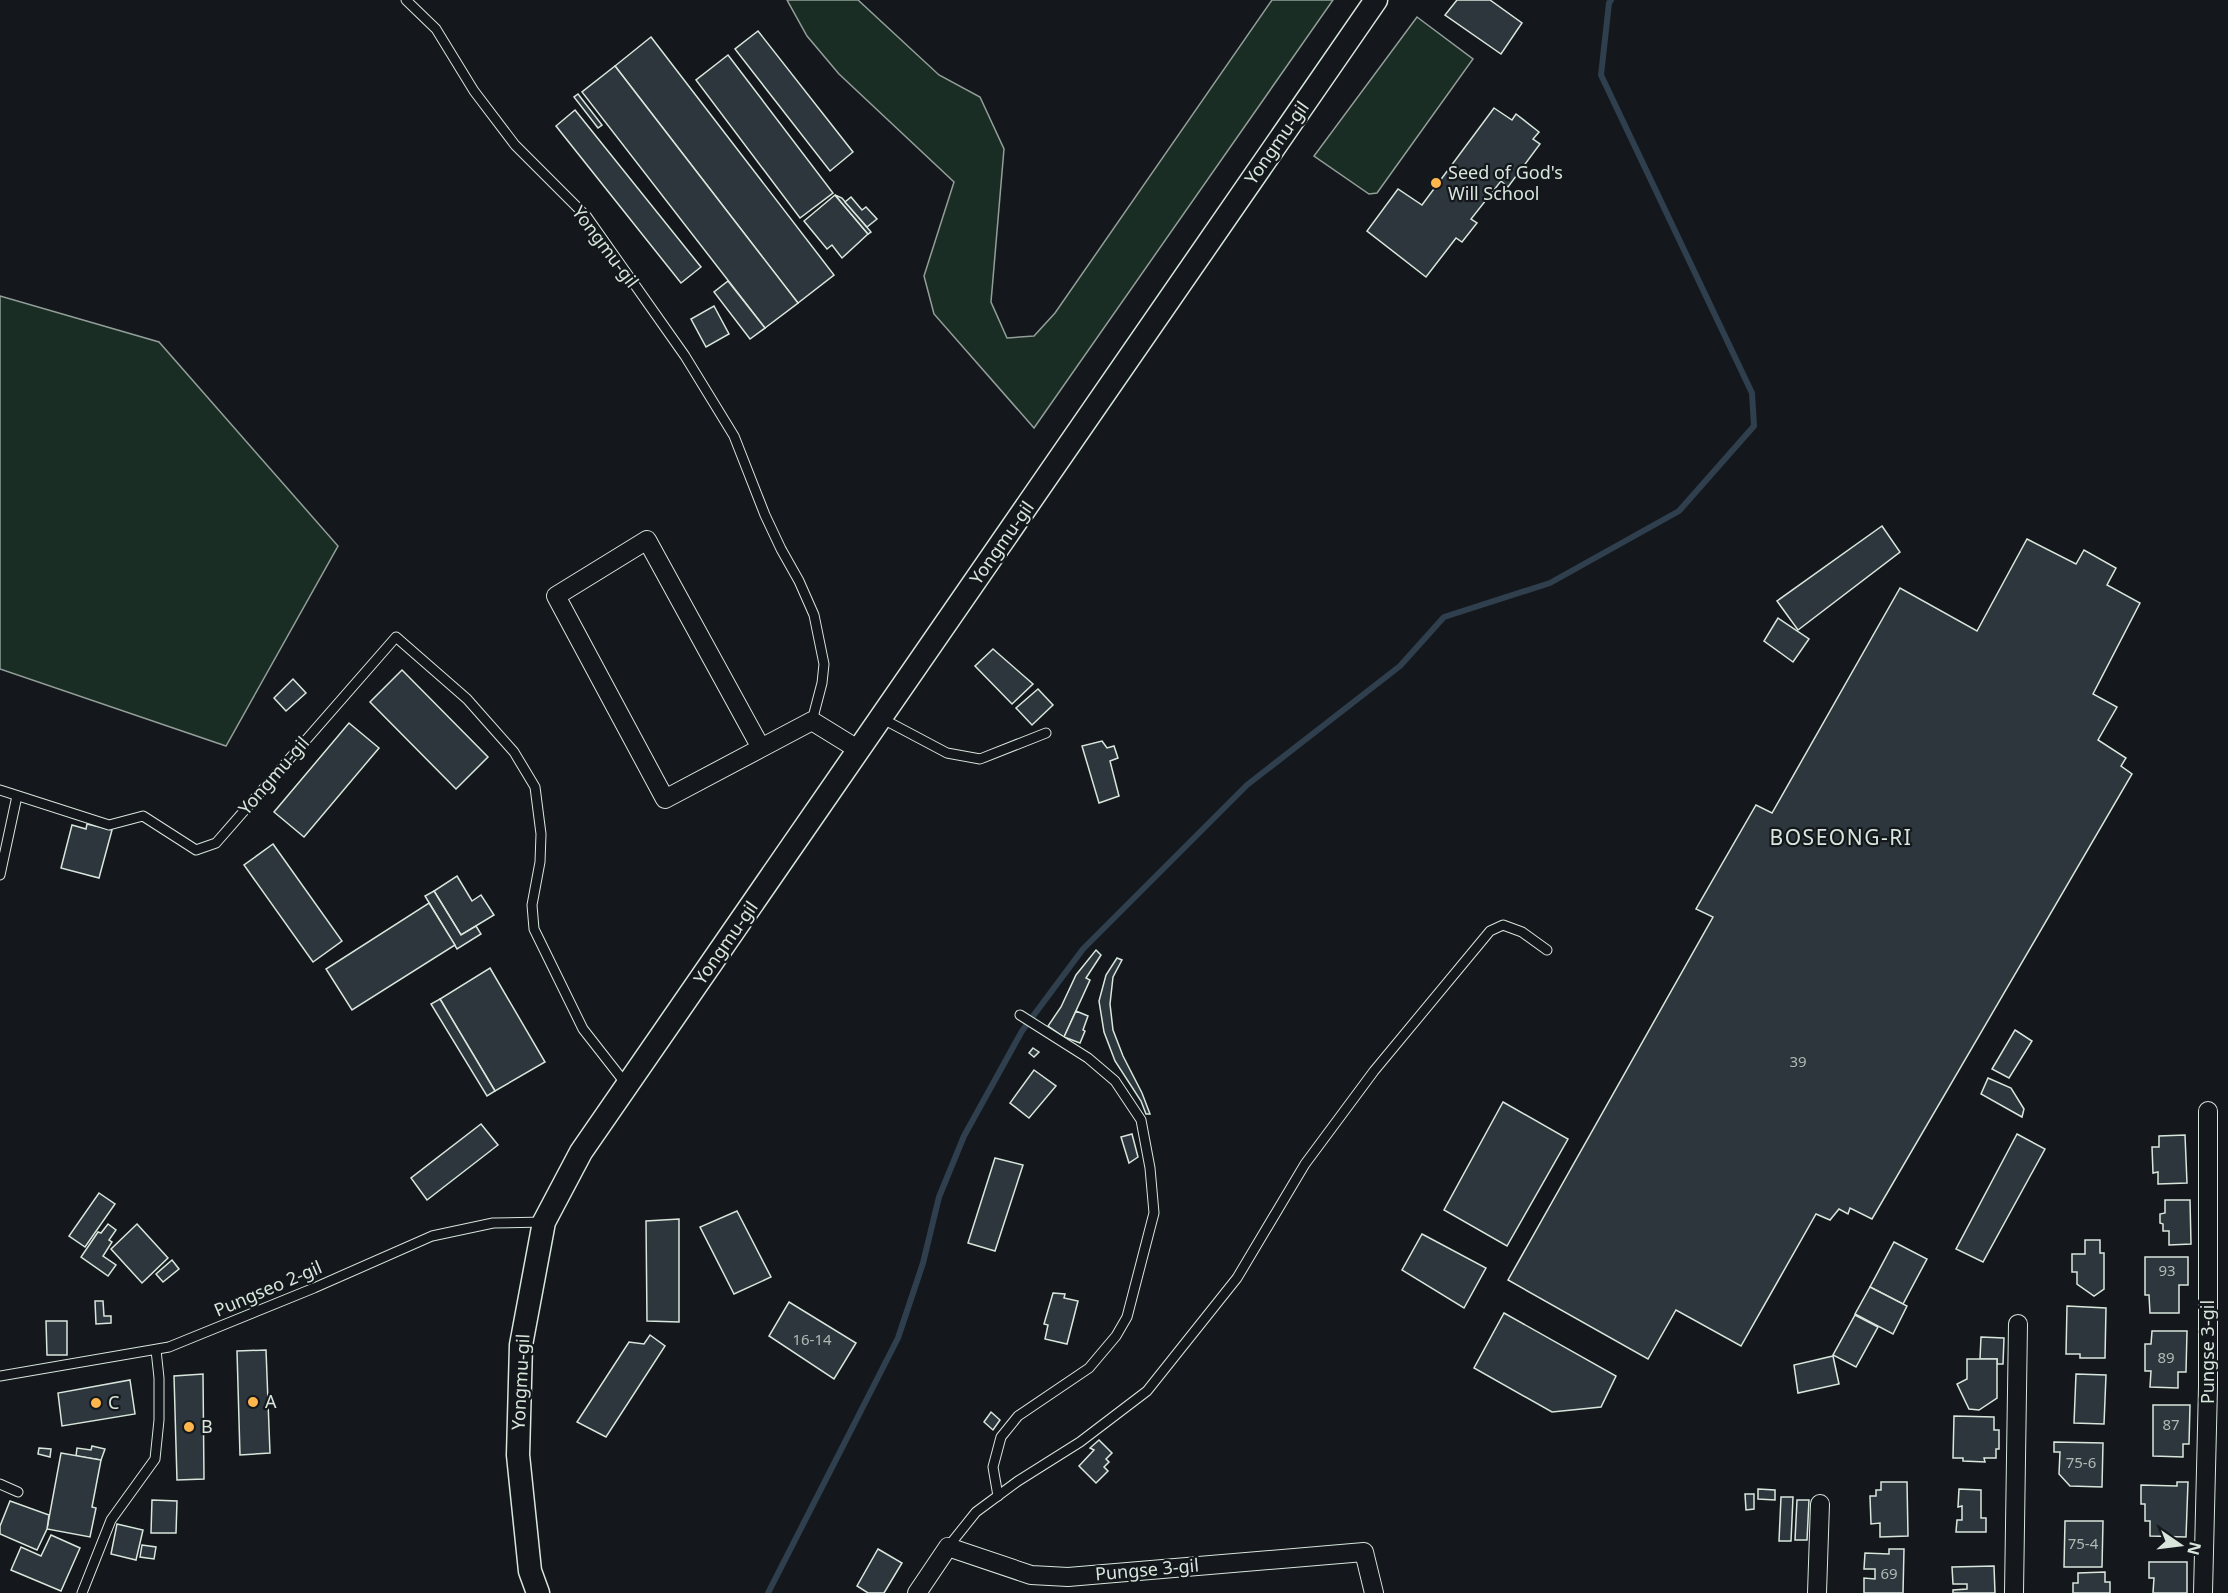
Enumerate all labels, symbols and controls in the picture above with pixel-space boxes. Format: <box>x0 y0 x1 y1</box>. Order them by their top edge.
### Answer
street label: Yongmu-gil <box>1239 96 1314 189</box>
place label: Seed of God's Will School <box>1448 160 1563 205</box>
marker: Seed of God's Will School <box>1429 176 1443 190</box>
street label: Yongmu-gil <box>567 201 644 292</box>
street label: Yongmu-gil <box>964 496 1039 589</box>
street label: Yongmu-gil <box>233 731 314 820</box>
district label: BOSEONG-RI <box>1770 823 1912 851</box>
street label: Yongmu-gil <box>688 896 763 989</box>
house number: 39 <box>1789 1051 1807 1071</box>
street label: Pungseo 2-gil <box>210 1255 325 1322</box>
house number: 93 <box>2158 1260 2176 1280</box>
street label: Pungse 3-gil <box>2195 1300 2219 1404</box>
house number: 16-14 <box>792 1329 832 1349</box>
street label: Yongmu-gil <box>505 1333 535 1431</box>
house number: 89 <box>2157 1347 2175 1367</box>
place label: A <box>265 1389 277 1413</box>
place label: C <box>108 1390 119 1414</box>
marker: A <box>246 1395 260 1409</box>
marker: C <box>89 1396 103 1410</box>
place label: B <box>201 1414 213 1438</box>
house number: 87 <box>2162 1414 2180 1434</box>
marker: B <box>182 1420 196 1434</box>
house number: 75-6 <box>2066 1452 2096 1472</box>
north arrow <box>2150 1515 2210 1575</box>
house number: 75-4 <box>2068 1533 2099 1553</box>
text: N <box>2182 1540 2207 1558</box>
street label: Pungse 3-gil <box>1094 1553 1200 1585</box>
house number: 69 <box>1880 1563 1898 1583</box>

